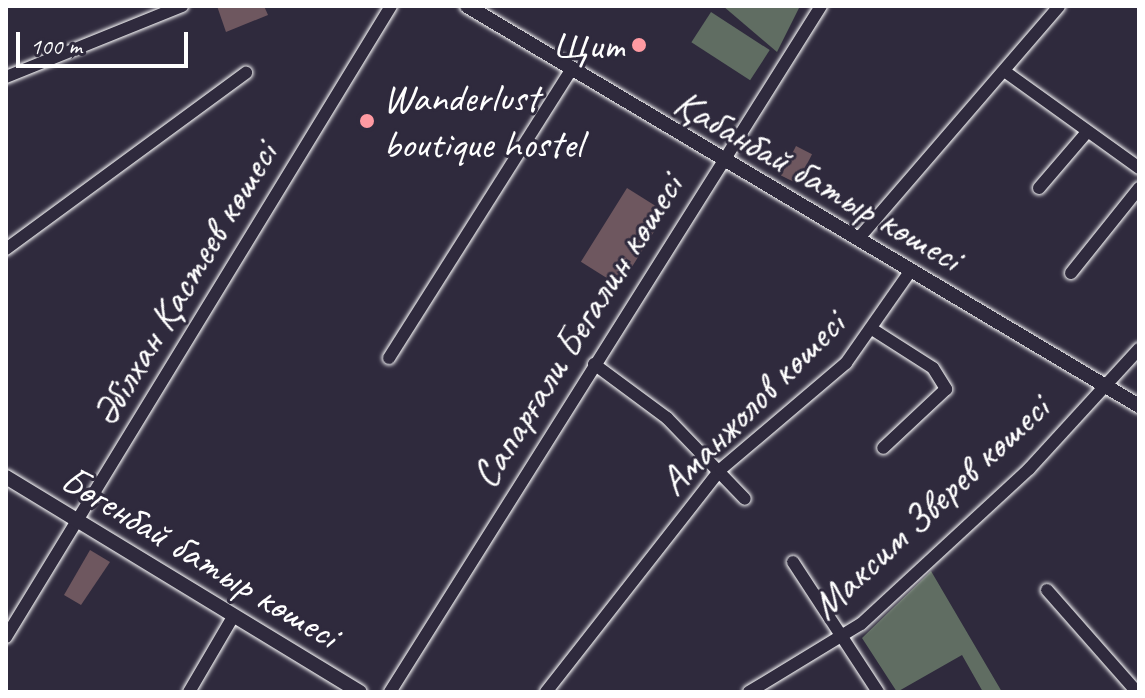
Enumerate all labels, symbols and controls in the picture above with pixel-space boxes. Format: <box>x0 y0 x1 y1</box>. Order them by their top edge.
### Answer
scale bar <box>20 16 192 66</box>
place label: Щит <box>554 21 623 69</box>
text: 100 m <box>30 31 82 61</box>
marker: Щит <box>630 36 648 54</box>
place label: Wanderlust boutique hostel <box>383 74 582 168</box>
street label: Қабанбай батыр көшесі <box>666 78 970 282</box>
marker: Wanderlust boutique hostel <box>358 112 376 130</box>
street label: Әбілхан Қастеев көшесі <box>80 133 288 435</box>
street label: Сапарғали Бегалин көшесі <box>463 168 691 494</box>
street label: Аманжолов көшесі <box>650 301 854 505</box>
street label: Максим Зверев көшесі <box>801 385 1059 629</box>
street label: Бөгенбай батыр көшесі <box>52 455 348 659</box>

